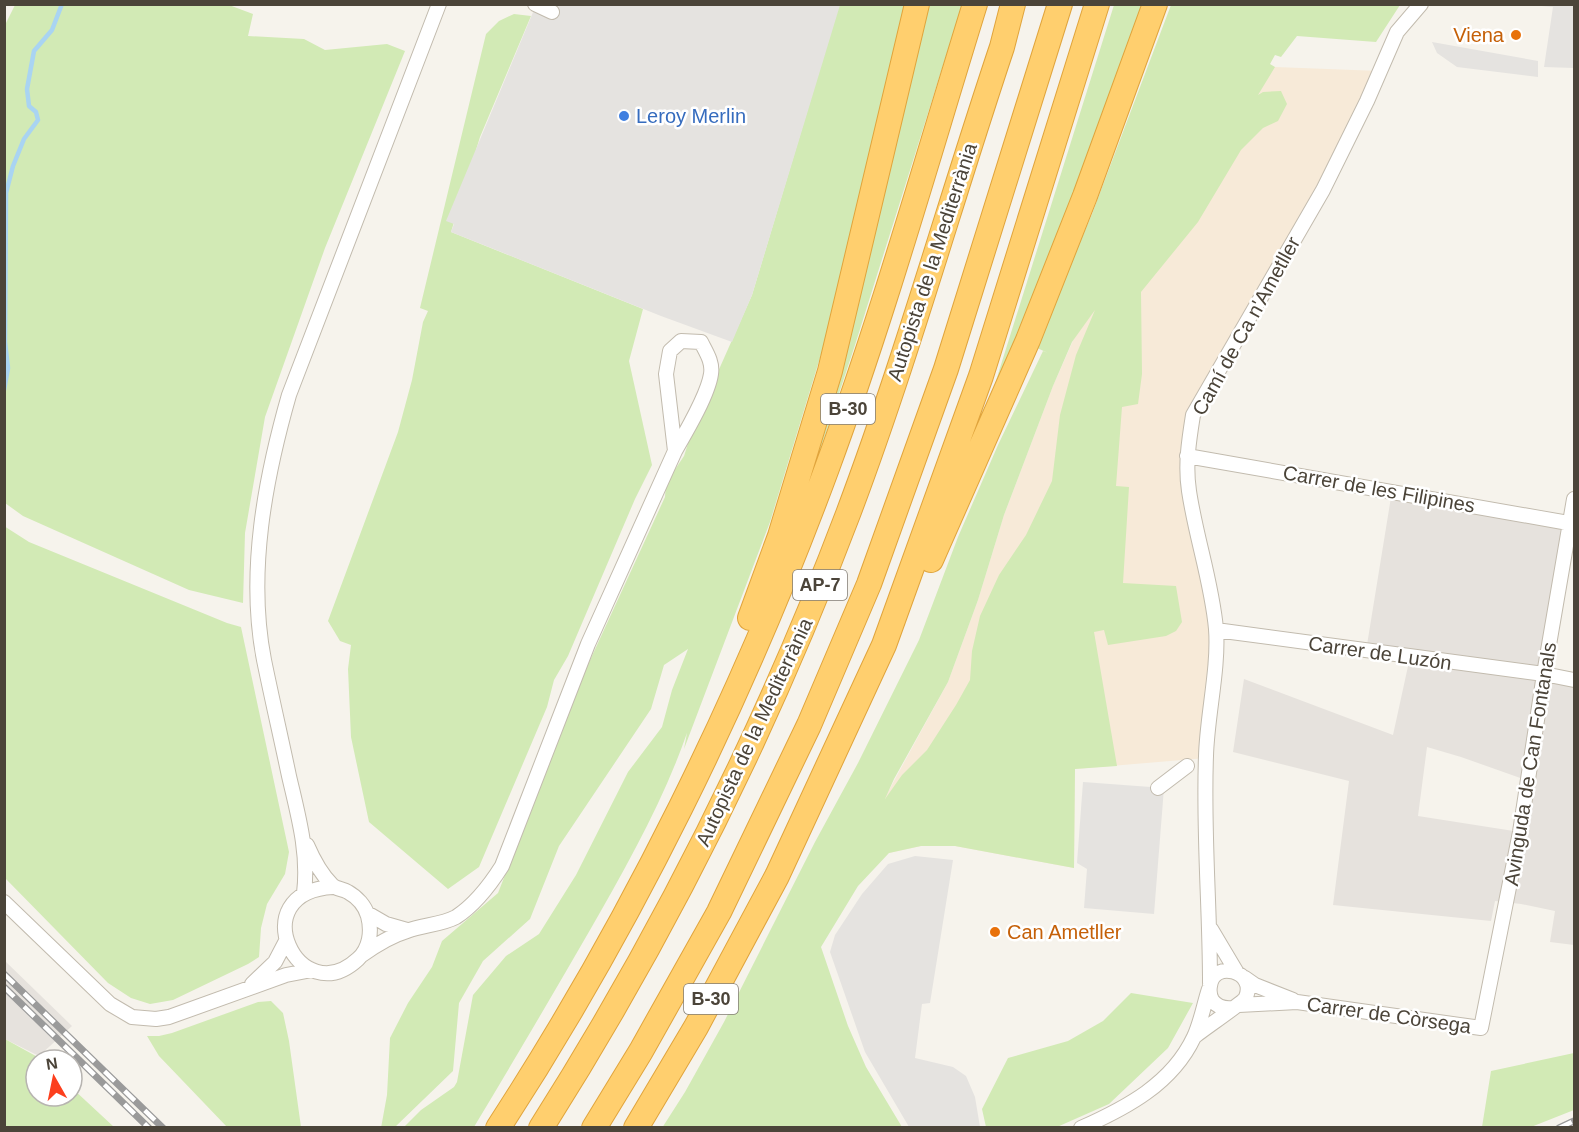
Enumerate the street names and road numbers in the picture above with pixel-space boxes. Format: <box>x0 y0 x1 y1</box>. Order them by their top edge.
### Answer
street label: Autopista de la Mediterrània <box>883 139 981 384</box>
street label: Camí de Ca n'Ametller <box>1188 233 1304 419</box>
road number: B-30 <box>821 394 875 424</box>
street label: Carrer de les Filipines <box>1281 461 1477 517</box>
road number: AP-7 <box>793 570 847 600</box>
street label: Autopista de la Mediterrània <box>691 614 817 850</box>
street label: Carrer de Luzón <box>1307 632 1453 674</box>
street label: Avinguda de Can Fontanals <box>1500 641 1560 887</box>
road number: B-30 <box>684 984 738 1014</box>
street label: Carrer de Còrsega <box>1305 993 1473 1038</box>

